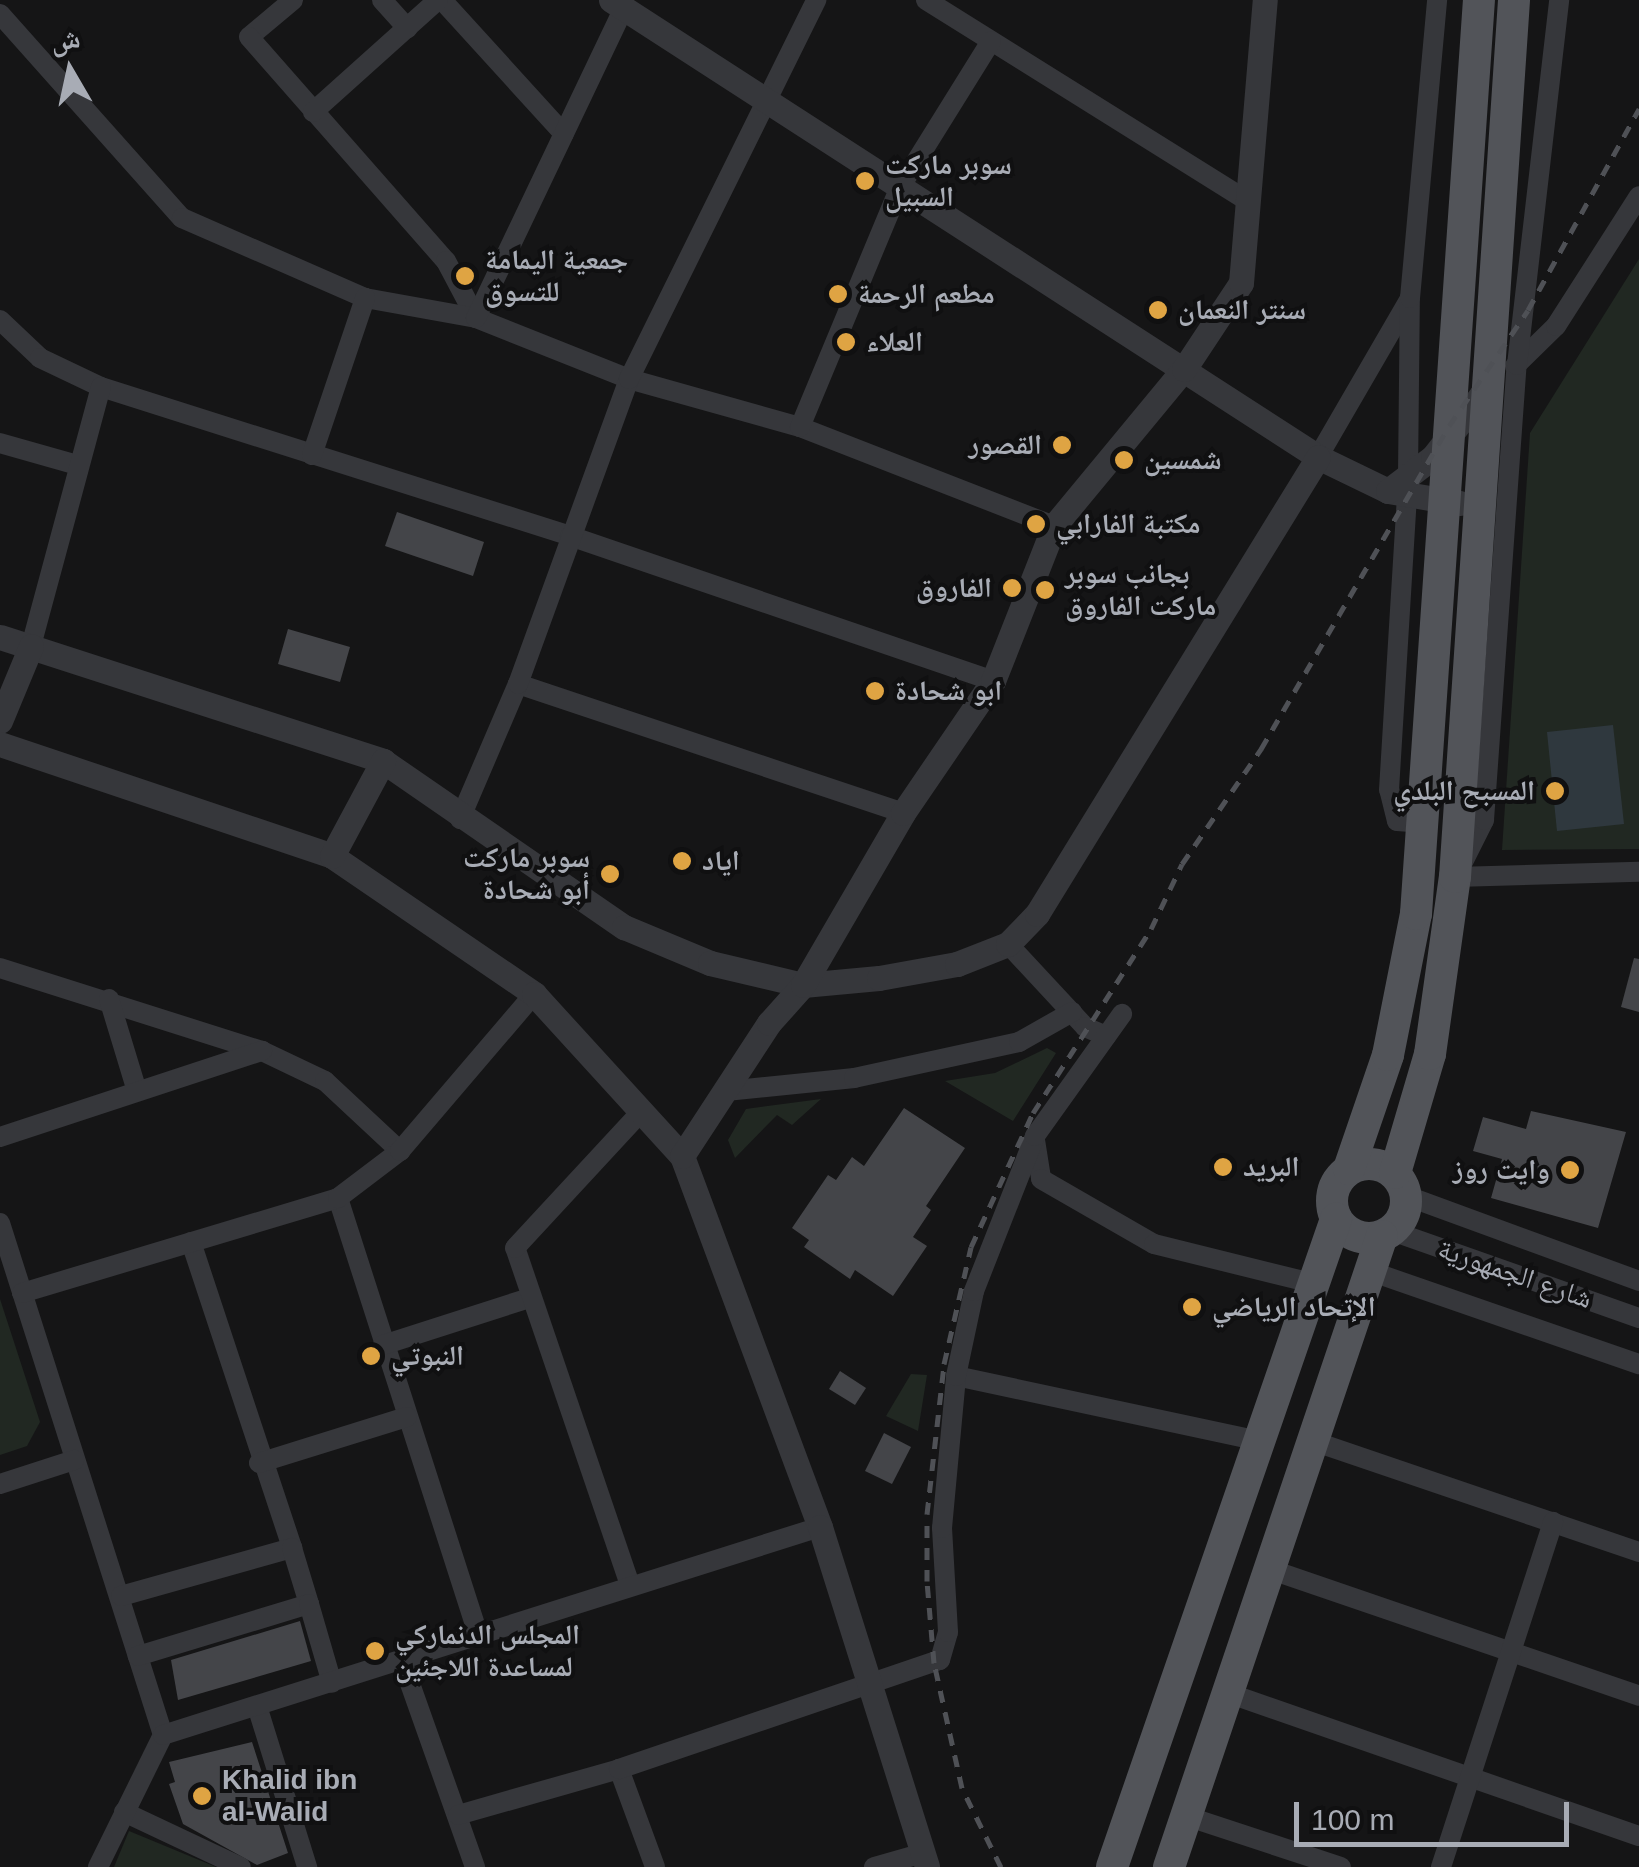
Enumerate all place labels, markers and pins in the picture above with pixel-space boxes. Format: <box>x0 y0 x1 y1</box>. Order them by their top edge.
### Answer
place label: سوبر ماركت السبيل <box>885 148 1012 214</box>
marker: سوبر ماركت السبيل <box>854 170 876 192</box>
place label: جمعية اليمامة للتسوق <box>485 243 628 309</box>
marker: جمعية اليمامة للتسوق <box>454 265 476 287</box>
place label: مطعم الرحمة <box>858 277 995 311</box>
marker: مطعم الرحمة <box>827 283 849 305</box>
place label: سنتر النعمان <box>1178 293 1306 327</box>
marker: سنتر النعمان <box>1147 299 1169 321</box>
place label: العلاء <box>866 325 923 359</box>
marker: العلاء <box>835 331 857 353</box>
place label: القصور <box>969 428 1042 462</box>
marker: القصور <box>1051 434 1073 456</box>
place label: شمسين <box>1144 443 1222 477</box>
marker: شمسين <box>1113 449 1135 471</box>
place label: مكتبة الفارابي <box>1056 507 1201 541</box>
marker: مكتبة الفارابي <box>1025 513 1047 535</box>
place label: بجانب سوبر ماركت الفاروق <box>1065 557 1216 623</box>
place label: الفاروق <box>916 571 992 605</box>
marker: الفاروق <box>1001 577 1023 599</box>
marker: بجانب سوبر ماركت الفاروق <box>1034 579 1056 601</box>
place label: ابو شحادة <box>895 674 1002 708</box>
marker: ابو شحادة <box>864 680 886 702</box>
place label: المسبح البلدي <box>1393 774 1535 808</box>
marker: المسبح البلدي <box>1544 780 1566 802</box>
place label: سوبر ماركت أبو شحادة <box>463 841 590 907</box>
place label: اياد <box>702 844 740 878</box>
marker: اياد <box>671 850 693 872</box>
marker: سوبر ماركت أبو شحادة <box>599 863 621 885</box>
place label: البريد <box>1243 1150 1299 1184</box>
place label: وايت روز <box>1453 1153 1550 1187</box>
marker: البريد <box>1212 1156 1234 1178</box>
marker: وايت روز <box>1559 1159 1581 1181</box>
place label: الإتحاد الرياضي <box>1212 1290 1376 1324</box>
marker: الإتحاد الرياضي <box>1181 1296 1203 1318</box>
place label: النبوتي <box>391 1339 464 1373</box>
marker: النبوتي <box>360 1345 382 1367</box>
place label: المجلس الدنماركي لمساعدة اللاجئين <box>395 1618 580 1684</box>
marker: المجلس الدنماركي لمساعدة اللاجئين <box>364 1640 386 1662</box>
place label: Khalid ibn al-Walid <box>222 1763 357 1829</box>
marker: Khalid ibn al-Walid <box>191 1785 213 1807</box>

